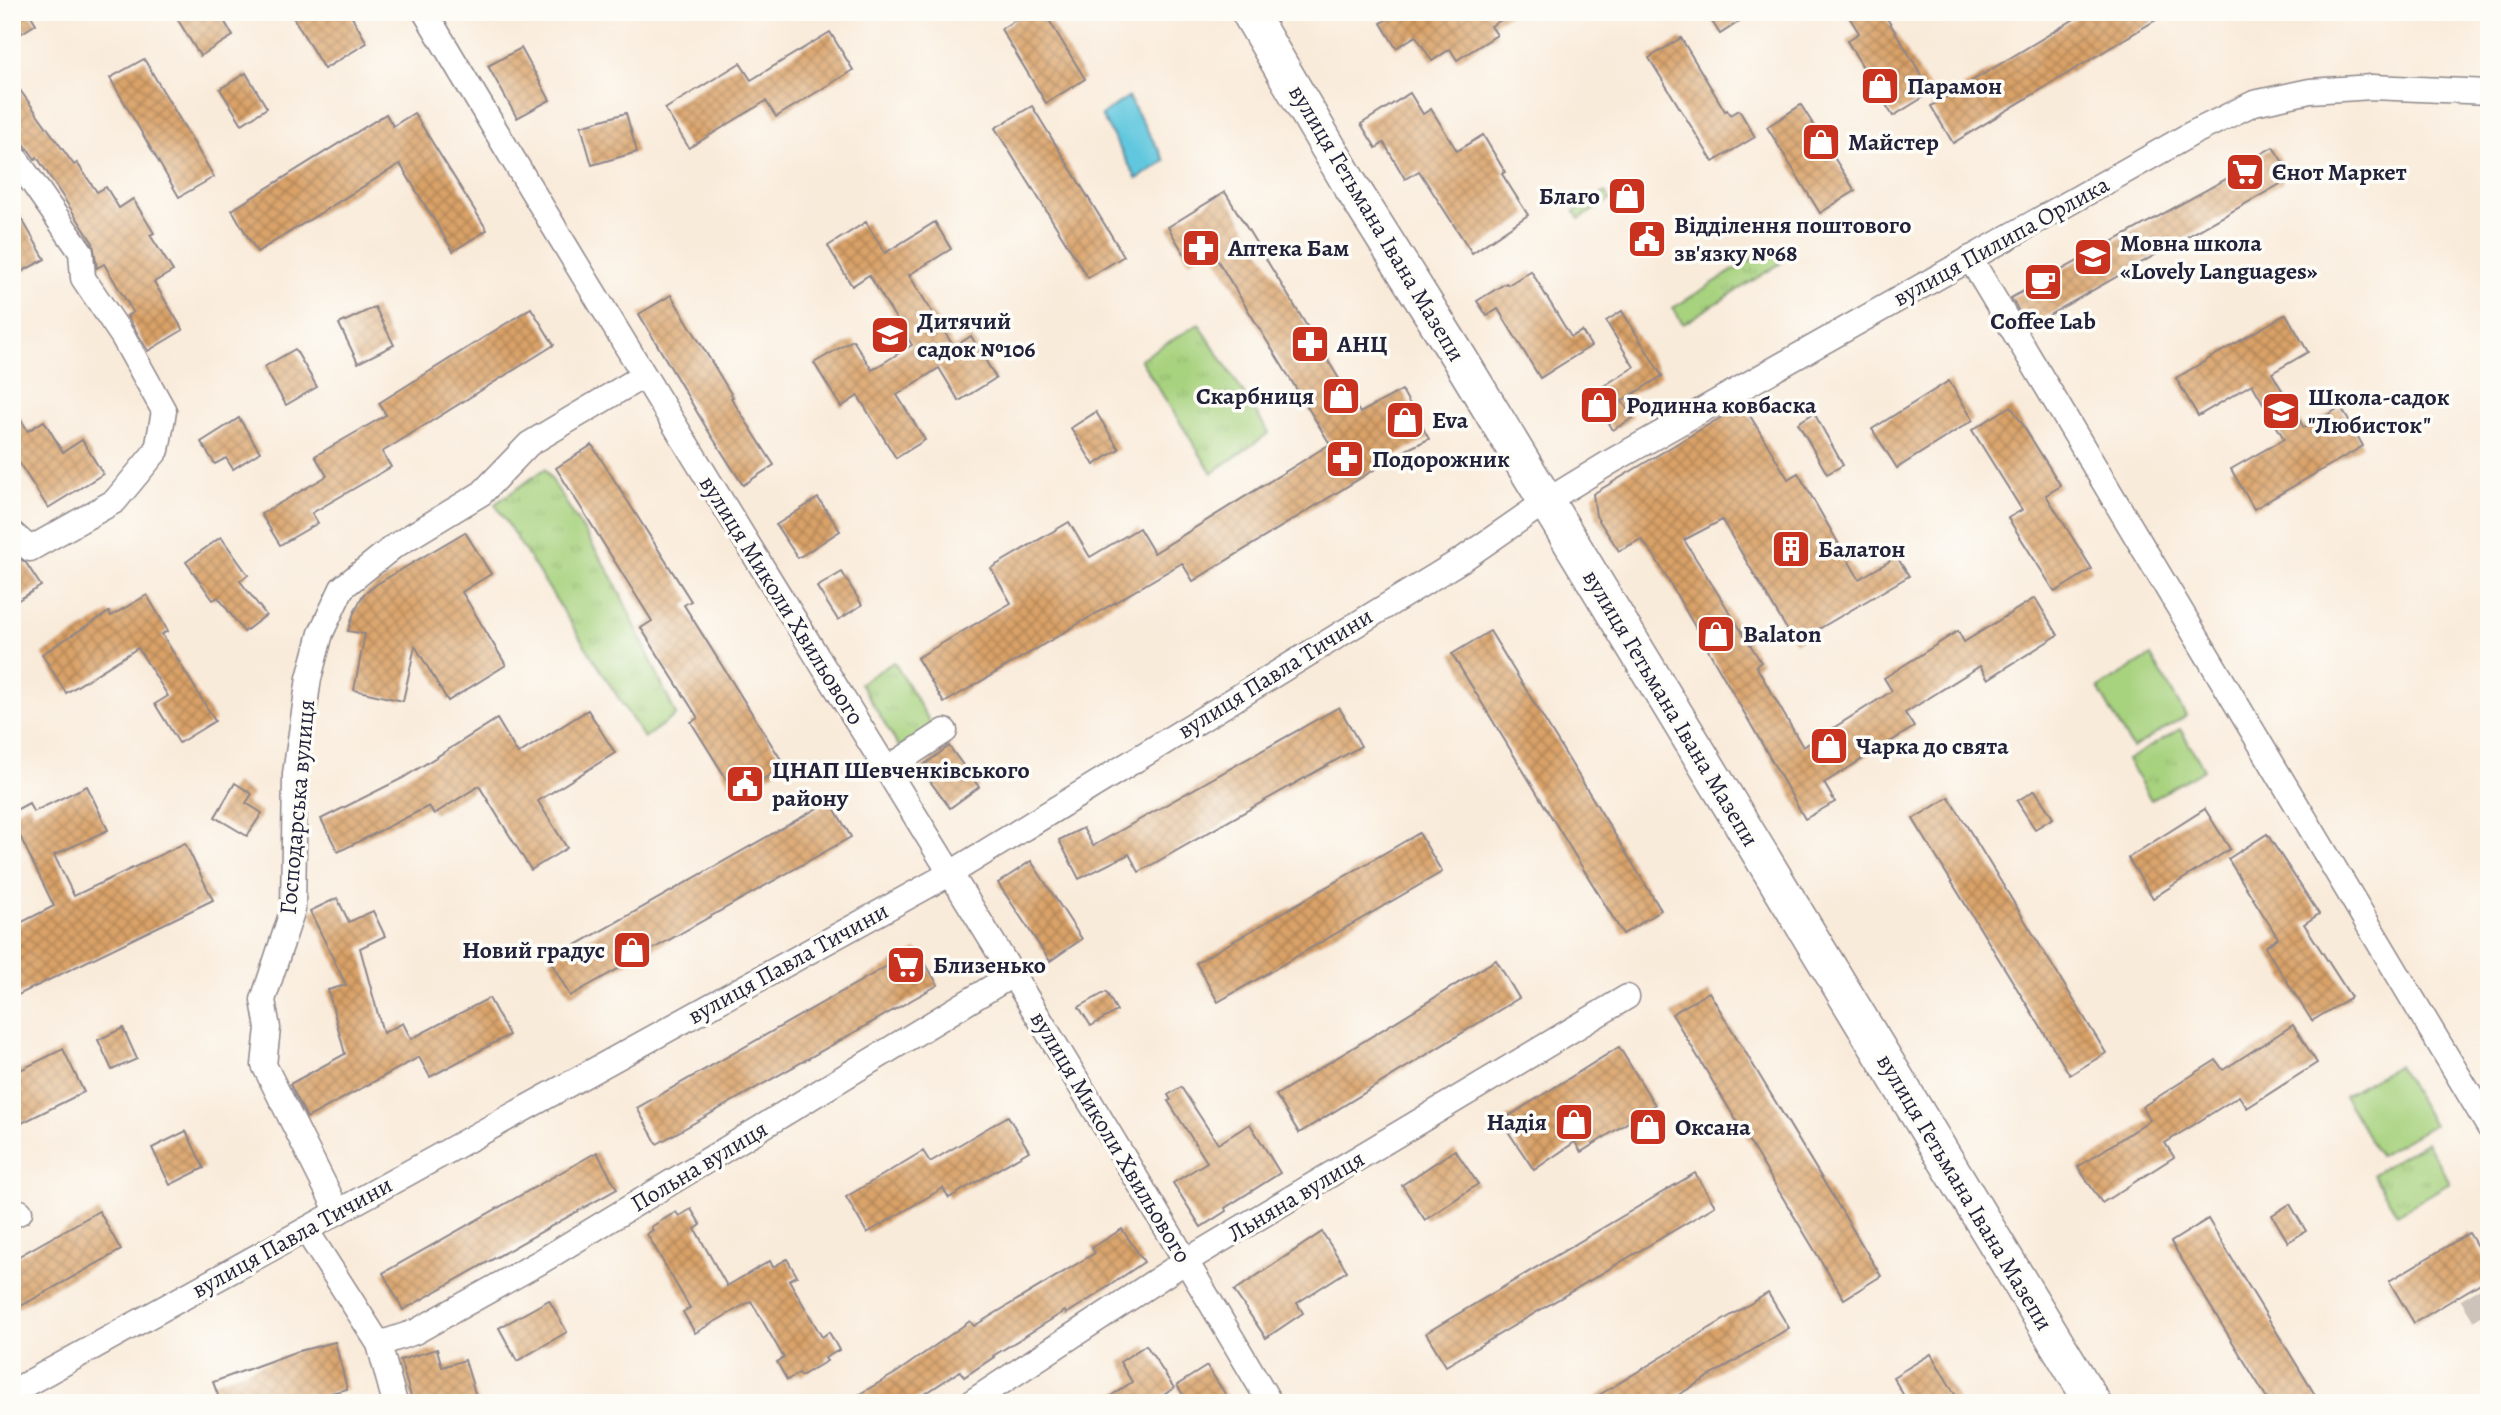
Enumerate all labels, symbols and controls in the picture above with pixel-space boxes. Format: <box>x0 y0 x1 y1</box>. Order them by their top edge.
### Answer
shop icon: Парамон <box>1859 65 1901 107</box>
place label: Парамон <box>1907 70 2002 102</box>
street label: вулиця Гетьмана Івана Мазепи <box>1281 79 1473 367</box>
shop icon: Майстер <box>1800 121 1842 163</box>
place label: Майстер <box>1848 126 1939 158</box>
supermarket icon: Єнот Маркет <box>2224 151 2266 193</box>
place label: Єнот Маркет <box>2272 156 2407 188</box>
street label: вулиця Пилипа Орлика <box>1887 168 2115 314</box>
shop icon: Благо <box>1606 175 1648 217</box>
place label: Благо <box>1539 180 1600 212</box>
place label: Відділення поштового зв'язку №68 <box>1674 209 1911 269</box>
public building icon: Відділення поштового зв'язку №68 <box>1626 218 1668 260</box>
pharmacy icon: Аптека Бам <box>1180 227 1222 269</box>
place label: Мовна школа «Lovely Languages» <box>2120 227 2318 287</box>
place label: Аптека Бам <box>1227 232 1349 264</box>
school or university icon: Мовна школа «Lovely Languages» <box>2072 236 2114 278</box>
cafe icon: Coffee Lab <box>2022 261 2064 303</box>
place label: Дитячий садок №106 <box>917 305 1035 365</box>
place label: Coffee Lab <box>1990 305 2096 337</box>
school or university icon: Дитячий садок №106 <box>869 314 911 356</box>
pharmacy icon: АНЦ <box>1289 323 1331 365</box>
place label: АНЦ <box>1336 328 1388 360</box>
shop icon: Скарбниця <box>1320 375 1362 417</box>
place label: Скарбниця <box>1196 380 1314 412</box>
place label: Школа-садок "Любисток" <box>2308 381 2450 441</box>
shop icon: Родинна ковбаска <box>1578 384 1620 426</box>
place label: Родинна ковбаска <box>1626 389 1817 421</box>
school or university icon: Школа-садок "Любисток" <box>2260 390 2302 432</box>
shop icon: Eva <box>1384 399 1426 441</box>
place label: Eva <box>1432 404 1469 436</box>
pharmacy icon: Подорожник <box>1324 438 1366 480</box>
place label: Подорожник <box>1372 443 1510 475</box>
street label: вулиця Миколи Хвильового <box>692 469 872 731</box>
building icon: Балатон <box>1770 528 1812 570</box>
place label: Балатон <box>1818 533 1905 565</box>
street label: вулиця Гетьмана Івана Мазепи <box>1575 564 1767 852</box>
street label: вулиця Павла Тичини <box>1171 600 1379 746</box>
shop icon: Balaton <box>1695 613 1737 655</box>
place label: Balaton <box>1743 618 1822 650</box>
street label: Господарська вулиця <box>272 698 322 916</box>
shop icon: Чарка до свята <box>1808 725 1850 767</box>
place label: Чарка до свята <box>1856 730 2009 762</box>
place label: ЦНАП Шевченківського району <box>772 754 1030 814</box>
public building icon: ЦНАП Шевченківського району <box>724 763 766 805</box>
street label: вулиця Павла Тичини <box>682 895 894 1031</box>
shop icon: Новий градус <box>611 929 653 971</box>
place label: Новий градус <box>462 934 605 966</box>
supermarket icon: Близенько <box>885 944 927 986</box>
place label: Близенько <box>933 949 1046 981</box>
street label: вулиця Миколи Хвильового <box>1023 1005 1199 1269</box>
street label: вулиця Гетьмана Івана Мазепи <box>1869 1048 2061 1336</box>
shop icon: Надія <box>1553 1101 1595 1143</box>
place label: Надія <box>1487 1106 1547 1138</box>
shop icon: Оксана <box>1627 1106 1669 1148</box>
place label: Оксана <box>1675 1111 1751 1143</box>
street label: Польна вулиця <box>625 1113 773 1219</box>
street label: Льняна вулиця <box>1222 1143 1370 1249</box>
street label: вулиця Павла Тичини <box>186 1169 398 1305</box>

